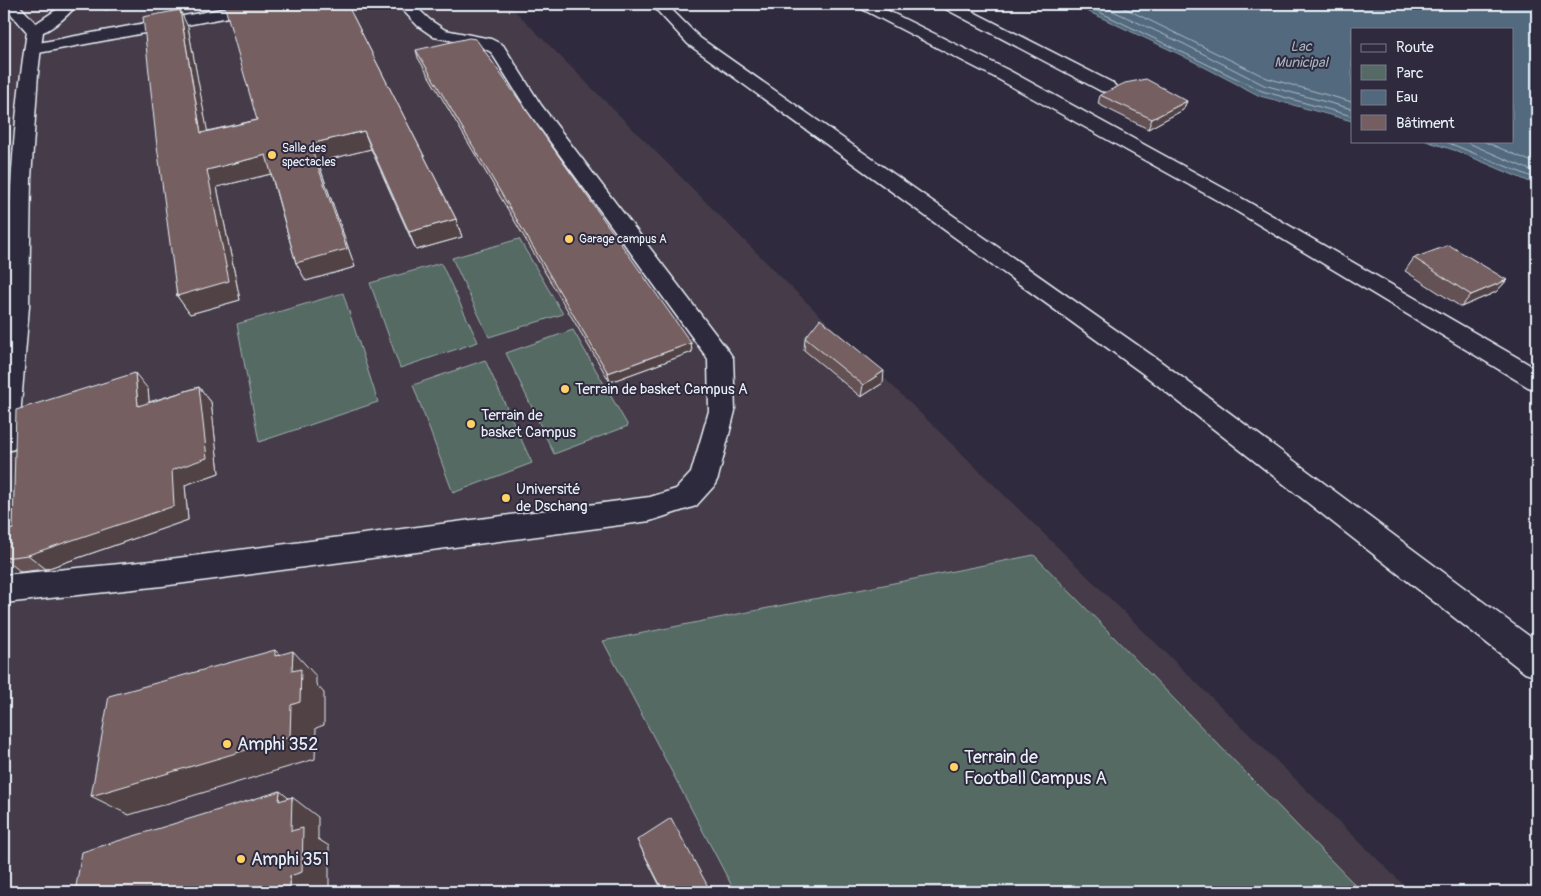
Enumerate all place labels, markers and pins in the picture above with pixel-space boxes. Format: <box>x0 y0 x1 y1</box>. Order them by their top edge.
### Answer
place label: Salle des spectacles <box>282 141 336 170</box>
marker: Salle des spectacles <box>266 149 278 161</box>
place label: Garage campus A <box>579 232 667 247</box>
marker: Garage campus A <box>563 233 575 245</box>
place label: Terrain de basket Campus A <box>575 380 748 399</box>
marker: Terrain de basket Campus A <box>559 383 571 395</box>
place label: Terrain de basket Campus <box>481 406 576 442</box>
marker: Terrain de basket Campus <box>465 418 477 430</box>
place label: Université de Dschang <box>516 480 587 516</box>
marker: Université de Dschang <box>500 492 512 504</box>
place label: Amphi 352 <box>237 733 318 756</box>
marker: Amphi 352 <box>221 738 233 750</box>
place label: Terrain de Football Campus A <box>964 746 1107 790</box>
marker: Terrain de Football Campus A <box>948 761 960 773</box>
place label: Amphi 351 <box>251 848 329 871</box>
marker: Amphi 351 <box>235 853 247 865</box>

